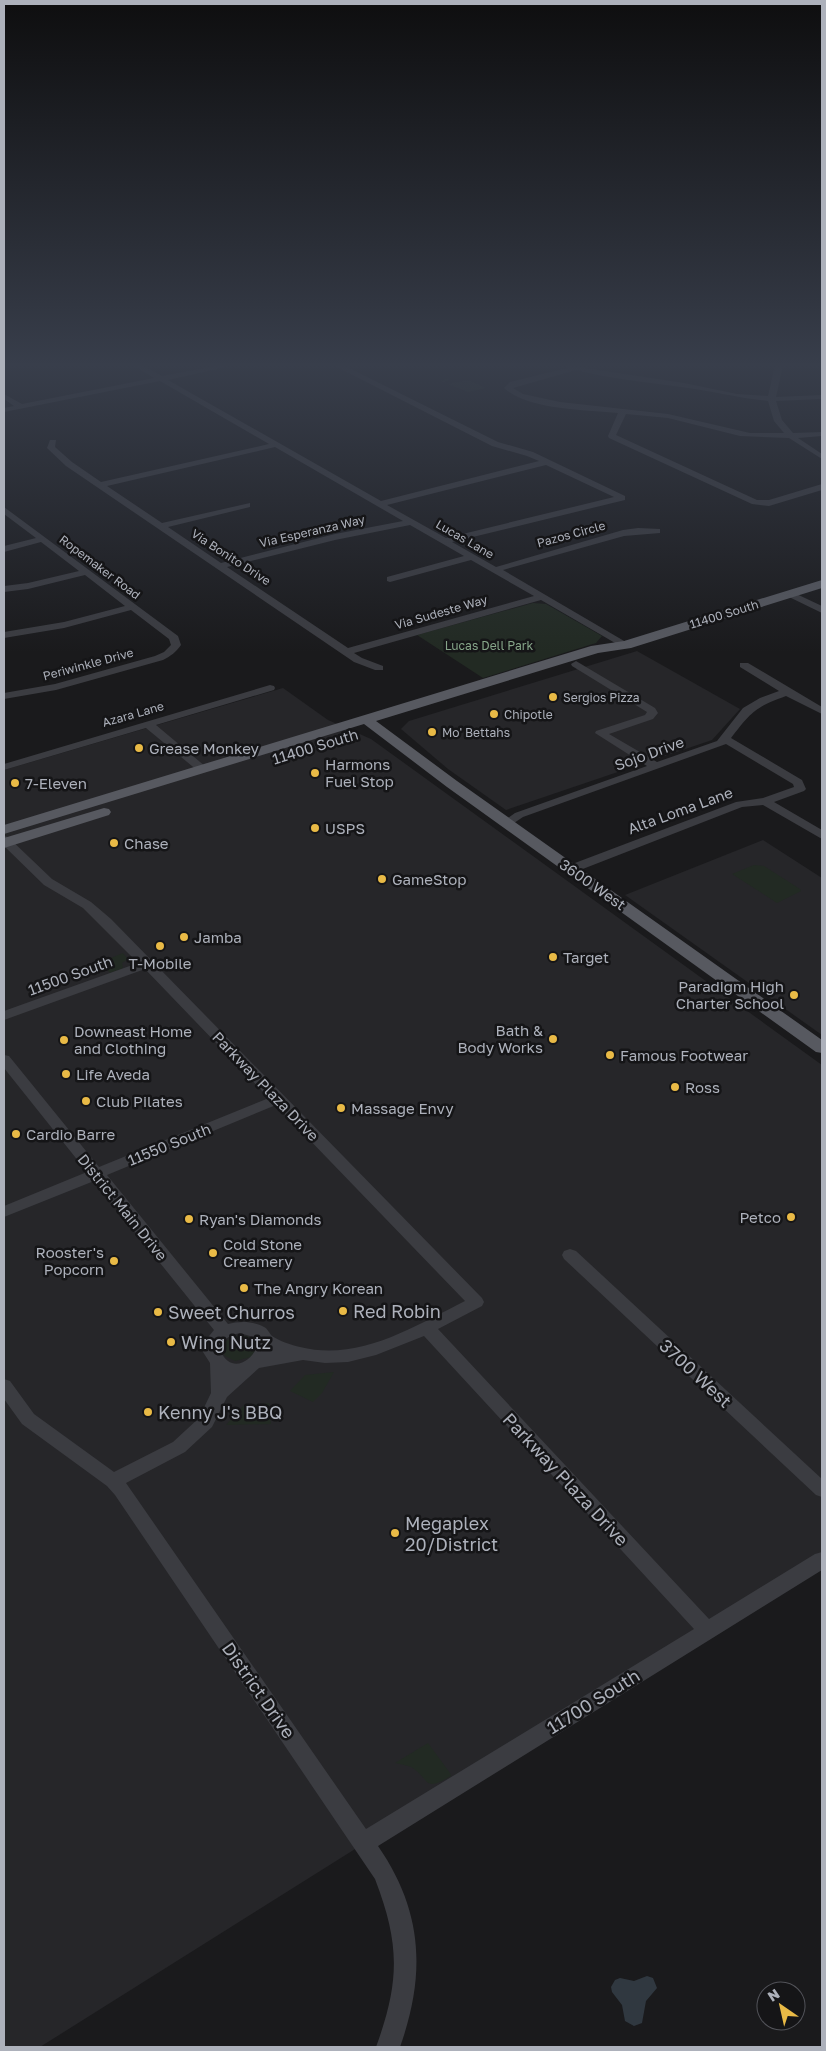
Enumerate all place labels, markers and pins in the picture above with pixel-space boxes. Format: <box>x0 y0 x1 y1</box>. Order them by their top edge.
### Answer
place label: Sergios Pizza <box>563 690 640 705</box>
marker: Sergios Pizza <box>547 691 559 703</box>
place label: Chipotle <box>504 707 553 722</box>
marker: Chipotle <box>488 708 500 720</box>
place label: Mo' Bettahs <box>442 725 510 740</box>
marker: Mo' Bettahs <box>426 726 438 738</box>
place label: Grease Monkey <box>149 739 260 757</box>
marker: Grease Monkey <box>133 742 145 754</box>
place label: Harmons Fuel Stop <box>325 755 394 790</box>
marker: Harmons Fuel Stop <box>309 767 321 779</box>
place label: 7-Eleven <box>25 774 87 792</box>
marker: 7-Eleven <box>9 777 21 789</box>
place label: USPS <box>325 819 365 837</box>
marker: USPS <box>309 822 321 834</box>
place label: Chase <box>124 834 169 852</box>
marker: Chase <box>108 837 120 849</box>
place label: GameStop <box>392 870 467 888</box>
marker: GameStop <box>376 873 388 885</box>
place label: Jamba <box>194 928 242 946</box>
marker: Jamba <box>178 931 190 943</box>
marker: T-Mobile <box>154 940 166 952</box>
place label: Target <box>563 948 609 966</box>
marker: Target <box>547 951 559 963</box>
place label: T-Mobile <box>128 954 192 972</box>
place label: Paradigm High Charter School <box>676 977 784 1012</box>
marker: Paradigm High Charter School <box>788 989 800 1001</box>
place label: Bath & Body Works <box>457 1021 543 1056</box>
place label: Downeast Home and Clothing <box>74 1022 192 1057</box>
marker: Bath & Body Works <box>547 1033 559 1045</box>
marker: Downeast Home and Clothing <box>58 1034 70 1046</box>
place label: Famous Footwear <box>620 1046 748 1064</box>
marker: Famous Footwear <box>604 1049 616 1061</box>
place label: Life Aveda <box>76 1065 150 1083</box>
marker: Life Aveda <box>60 1068 72 1080</box>
place label: Ross <box>685 1078 720 1096</box>
marker: Ross <box>669 1081 681 1093</box>
place label: Club Pilates <box>96 1092 183 1110</box>
marker: Club Pilates <box>80 1095 92 1107</box>
place label: Massage Envy <box>351 1099 454 1117</box>
marker: Massage Envy <box>335 1102 347 1114</box>
place label: Cardio Barre <box>26 1125 115 1143</box>
marker: Cardio Barre <box>10 1128 22 1140</box>
place label: Petco <box>739 1208 781 1226</box>
place label: Ryan's Diamonds <box>199 1210 321 1228</box>
marker: Petco <box>785 1211 797 1223</box>
marker: Ryan's Diamonds <box>183 1213 195 1225</box>
place label: Cold Stone Creamery <box>223 1235 302 1270</box>
place label: Rooster's Popcorn <box>36 1243 104 1278</box>
marker: Cold Stone Creamery <box>207 1247 219 1259</box>
marker: Rooster's Popcorn <box>108 1255 120 1267</box>
place label: The Angry Korean <box>254 1279 383 1297</box>
marker: The Angry Korean <box>238 1282 250 1294</box>
place label: Red Robin <box>353 1300 441 1322</box>
place label: Sweet Churros <box>168 1301 295 1323</box>
marker: Red Robin <box>337 1305 349 1317</box>
marker: Sweet Churros <box>152 1306 164 1318</box>
place label: Wing Nutz <box>181 1331 271 1353</box>
marker: Wing Nutz <box>165 1336 177 1348</box>
place label: Kenny J's BBQ <box>158 1401 282 1423</box>
marker: Kenny J's BBQ <box>142 1406 154 1418</box>
place label: Megaplex 20/District <box>405 1512 498 1555</box>
marker: Megaplex 20/District <box>389 1527 401 1539</box>

